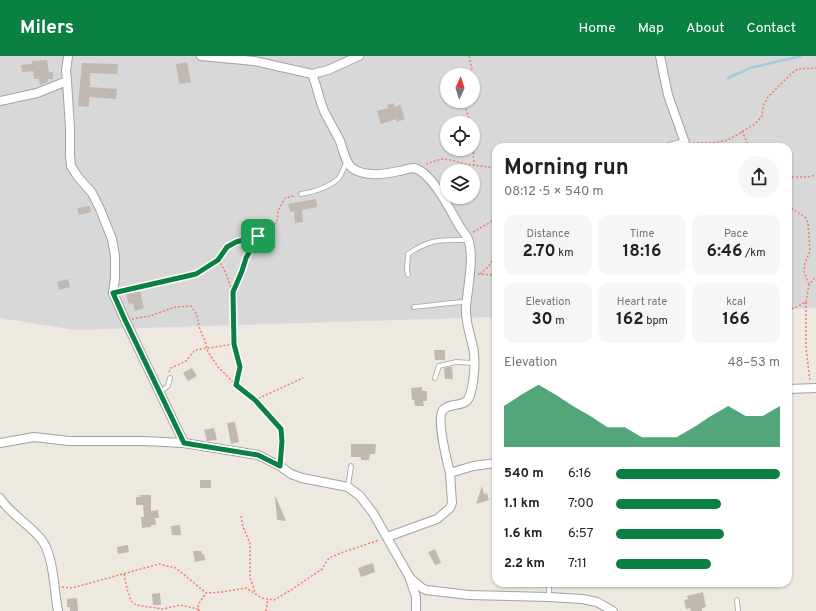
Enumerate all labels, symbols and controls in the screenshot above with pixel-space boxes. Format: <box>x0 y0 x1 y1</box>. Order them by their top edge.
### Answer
text: Milers <box>20 16 74 40</box>
text: Home <box>579 20 616 37</box>
text: Map <box>638 20 664 37</box>
text: About <box>686 20 725 37</box>
text: Contact <box>747 20 796 37</box>
north arrow <box>440 68 480 108</box>
map controls <box>440 68 480 204</box>
button: locate <box>440 116 480 156</box>
text: Morning run <box>504 155 629 182</box>
button: share <box>738 156 780 198</box>
button: layers <box>440 164 480 204</box>
text: 08:12 · 5 × 540 m <box>504 184 604 200</box>
pin <box>241 219 275 253</box>
icon: arrive <box>247 225 269 247</box>
text: Distance <box>526 227 570 241</box>
text: Time <box>630 227 654 241</box>
text: Pace <box>724 227 748 241</box>
text: 2.70 <box>522 241 556 263</box>
text: 18:16 <box>623 241 661 263</box>
text: 6:46 <box>706 241 742 263</box>
text: km <box>556 246 574 260</box>
text: /km <box>742 246 766 260</box>
text: Elevation <box>525 295 571 309</box>
text: Heart rate <box>617 295 667 309</box>
text: kcal <box>726 295 746 309</box>
text: 30 <box>531 309 553 331</box>
text: 162 <box>616 309 644 331</box>
text: 166 <box>722 309 750 331</box>
text: m <box>553 314 565 328</box>
text: bpm <box>644 314 668 328</box>
text: Elevation <box>504 355 557 371</box>
text: 48–53 m <box>727 355 780 371</box>
text: 540 m <box>504 466 544 482</box>
text: 6:16 <box>568 466 591 482</box>
text: 1.1 km <box>504 496 540 512</box>
text: 7:00 <box>568 496 594 512</box>
text: 1.6 km <box>504 526 542 542</box>
text: 6:57 <box>568 526 593 542</box>
text: 2.2 km <box>504 556 545 572</box>
text: 7:11 <box>568 556 587 572</box>

